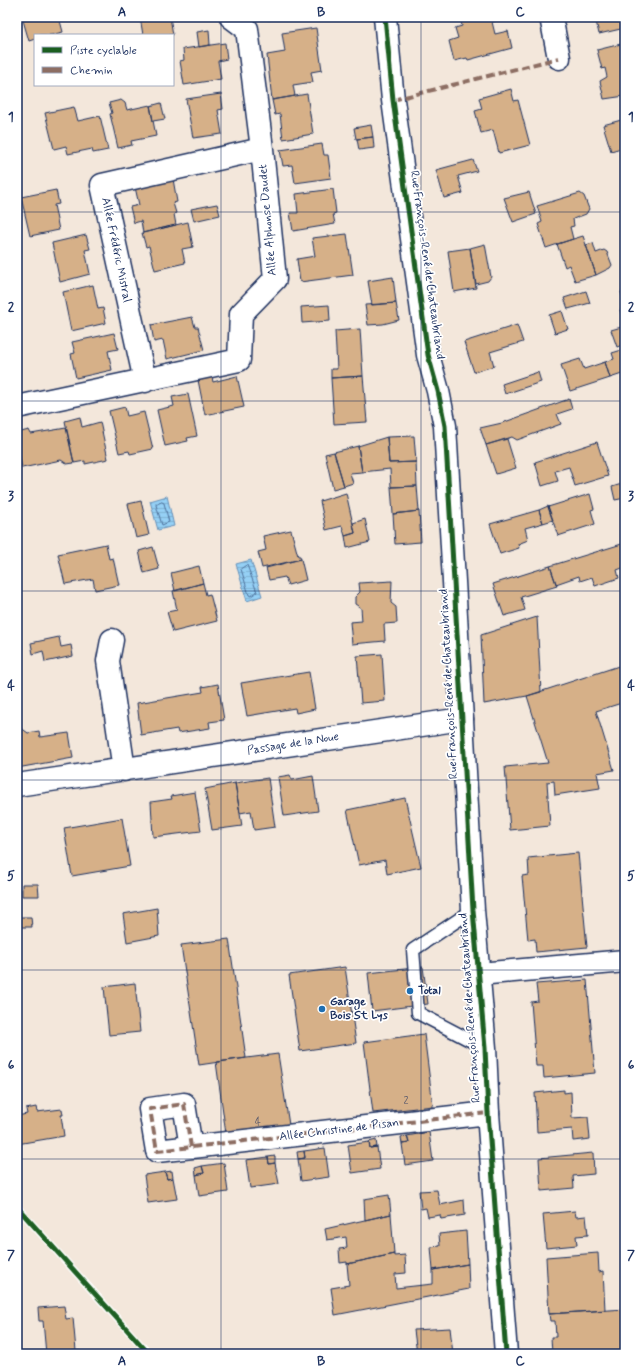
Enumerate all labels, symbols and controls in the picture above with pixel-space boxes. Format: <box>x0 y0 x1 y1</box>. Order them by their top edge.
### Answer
text: A <box>118 4 126 21</box>
text: B <box>317 4 326 21</box>
text: C <box>515 4 525 21</box>
legend <box>34 34 174 86</box>
text: Piste cyclable <box>70 43 137 59</box>
text: Chemin <box>70 63 113 79</box>
text: 1 <box>8 109 14 126</box>
text: 1 <box>628 109 634 126</box>
street label: Allée Alphonse Daudet <box>255 163 281 276</box>
street label: Rue François-René de Chateaubriand <box>406 170 448 360</box>
street label: Allée Frédéric Mistral <box>97 196 135 304</box>
text: 2 <box>8 299 15 316</box>
text: 2 <box>628 299 635 316</box>
text: 3 <box>8 488 14 505</box>
text: 3 <box>628 488 634 505</box>
street label: Rue François-René de Chateaubriand <box>436 588 462 780</box>
text: 4 <box>7 678 15 695</box>
text: 4 <box>627 678 635 695</box>
street label: Passage de la Noue <box>246 729 340 759</box>
text: 5 <box>7 868 15 885</box>
text: 5 <box>627 868 635 885</box>
street label: Rue François-René de Chateaubriand <box>455 912 485 1104</box>
place label: Total <box>418 983 441 999</box>
marker: Total <box>405 986 415 996</box>
place label: Garage Bois St Lys <box>330 994 388 1024</box>
marker: Garage Bois St Lys <box>317 1004 327 1014</box>
text: 6 <box>8 1057 15 1074</box>
text: 6 <box>628 1057 635 1074</box>
house number: 2 <box>404 1095 409 1108</box>
street label: Allée Christine de Pisan <box>278 1115 400 1145</box>
house number: 4 <box>255 1116 261 1129</box>
text: 7 <box>7 1247 15 1264</box>
text: 7 <box>627 1247 635 1264</box>
text: A <box>118 1353 126 1370</box>
text: B <box>317 1353 326 1370</box>
text: C <box>515 1353 525 1370</box>

